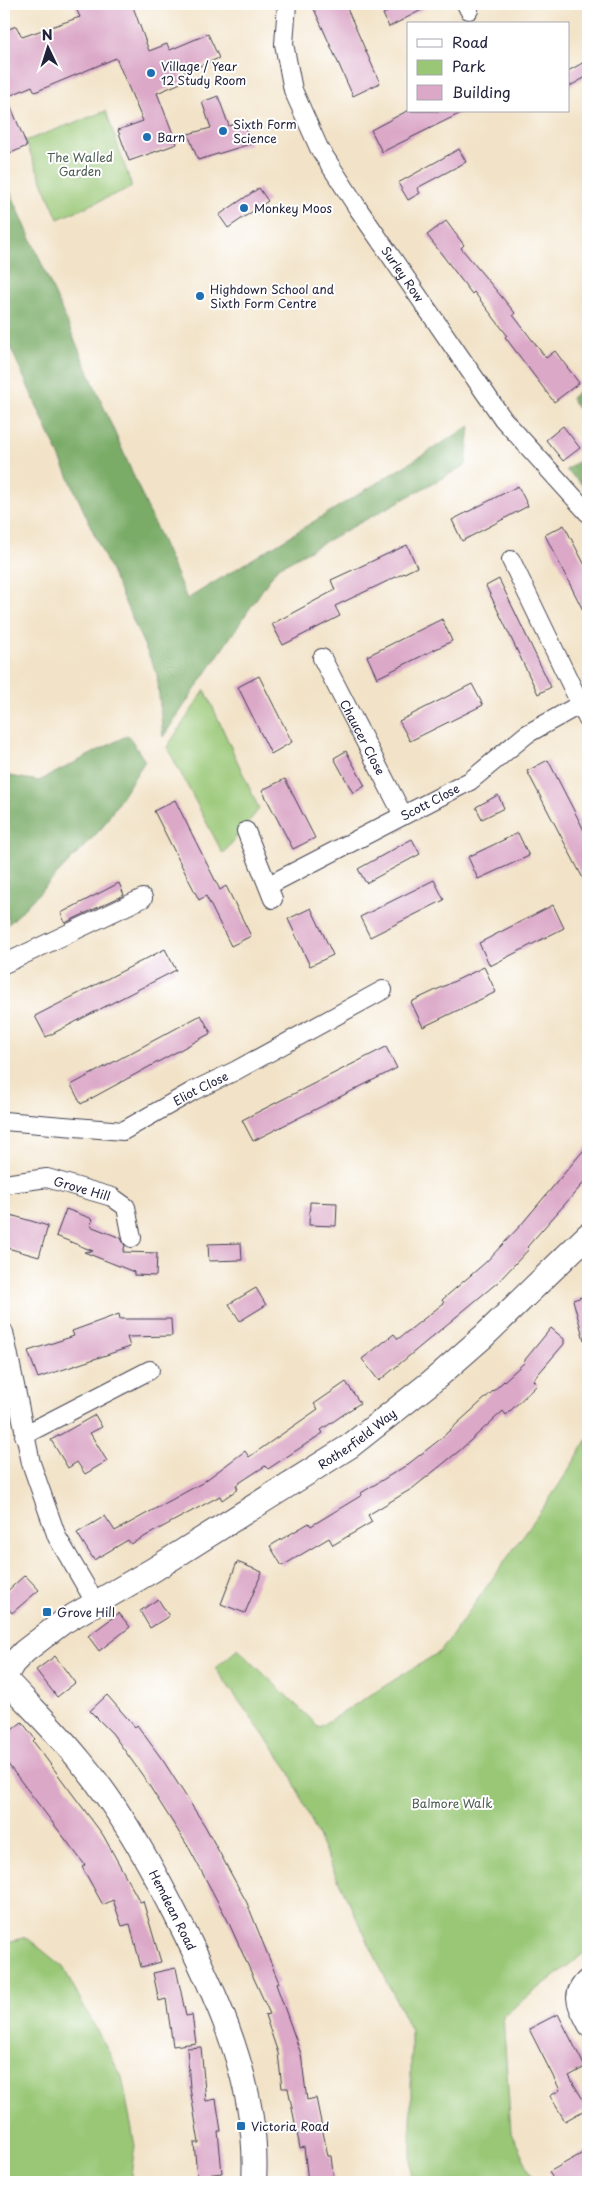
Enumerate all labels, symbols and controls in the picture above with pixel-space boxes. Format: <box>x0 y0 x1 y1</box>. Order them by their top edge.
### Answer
north arrow <box>22 22 72 72</box>
legend <box>407 22 570 112</box>
text: N <box>41 24 53 45</box>
text: Road <box>452 30 488 53</box>
text: Park <box>452 54 486 77</box>
place label: Village / Year 12 Study Room <box>161 57 246 89</box>
marker: Village / Year 12 Study Room <box>145 67 157 79</box>
text: Building <box>452 80 511 103</box>
place label: Sixth Form Science <box>233 115 297 147</box>
marker: Sixth Form Science <box>217 125 229 137</box>
place label: Barn <box>157 128 185 146</box>
marker: Barn <box>141 131 153 143</box>
park label: The Walled Garden <box>47 148 113 180</box>
place label: Monkey Moos <box>254 199 332 217</box>
marker: Monkey Moos <box>238 202 250 214</box>
street label: Surley Row <box>378 243 429 306</box>
place label: Highdown School and Sixth Form Centre <box>210 280 335 312</box>
marker: Highdown School and Sixth Form Centre <box>194 290 206 302</box>
street label: Chaucer Close <box>336 696 390 778</box>
street label: Scott Close <box>397 779 463 825</box>
street label: Eliot Close <box>170 1067 231 1110</box>
street label: Grove Hill <box>52 1171 113 1205</box>
street label: Rotherfield Way <box>314 1404 400 1473</box>
place label: Grove Hill <box>57 1603 115 1621</box>
marker: Grove Hill <box>41 1606 53 1618</box>
park label: Balmore Walk <box>412 1794 492 1812</box>
street label: Hemdean Road <box>145 1867 201 1953</box>
place label: Victoria Road <box>251 2117 329 2135</box>
marker: Victoria Road <box>235 2120 247 2132</box>

